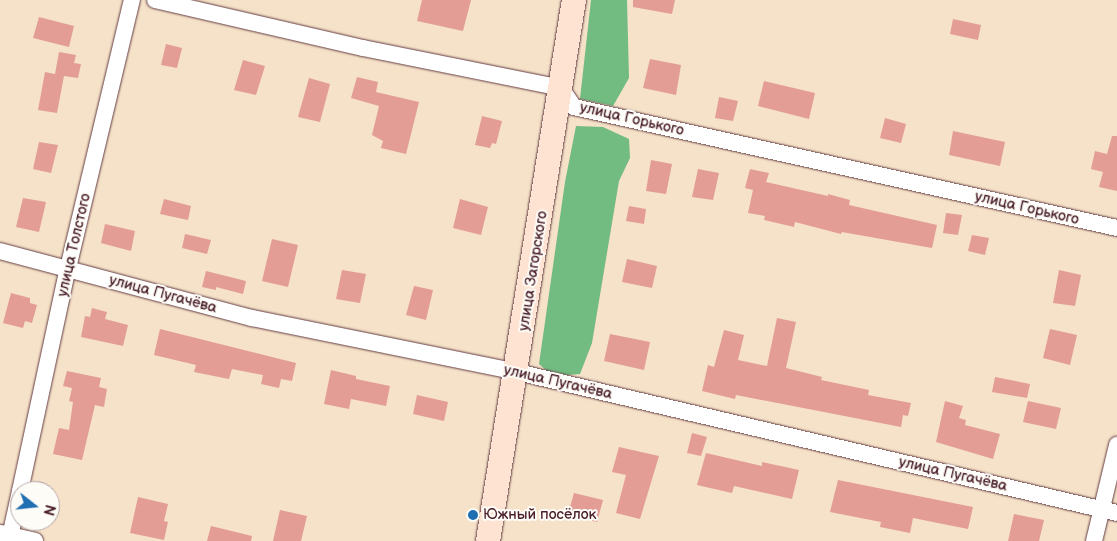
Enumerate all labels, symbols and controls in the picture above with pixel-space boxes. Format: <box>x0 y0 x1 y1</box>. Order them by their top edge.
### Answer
street label: улица Горького <box>578 98 686 140</box>
street label: улица Горького <box>973 187 1081 229</box>
street label: улица Толстого <box>53 191 95 299</box>
street label: улица Загорского <box>515 210 551 332</box>
street label: улица Пугачёва <box>107 271 219 317</box>
street label: улица Пугачёва <box>502 361 614 403</box>
street label: улица Пугачёва <box>897 453 1009 495</box>
north arrow <box>10 481 60 531</box>
text: N <box>39 503 59 517</box>
place label: Южный посёлок <box>483 506 597 524</box>
marker: Южный посёлок <box>467 509 479 521</box>

